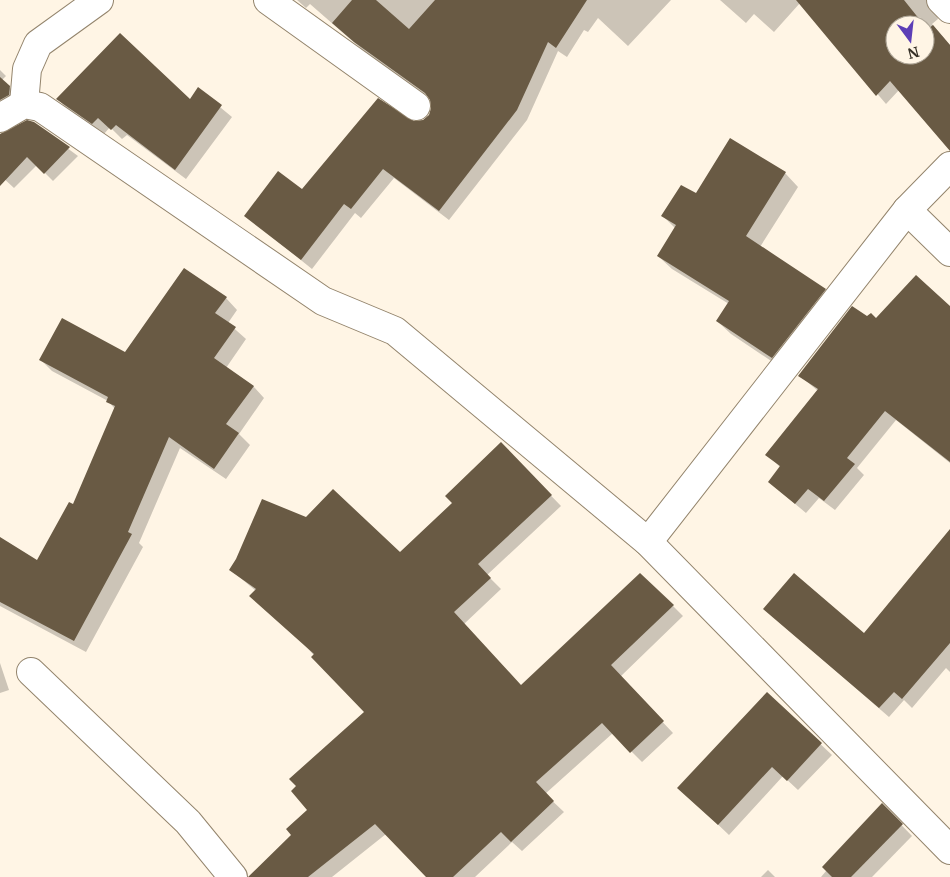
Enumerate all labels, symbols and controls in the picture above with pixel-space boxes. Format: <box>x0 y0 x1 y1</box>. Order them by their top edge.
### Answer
north arrow <box>885 15 935 65</box>
text: N <box>906 42 921 63</box>

